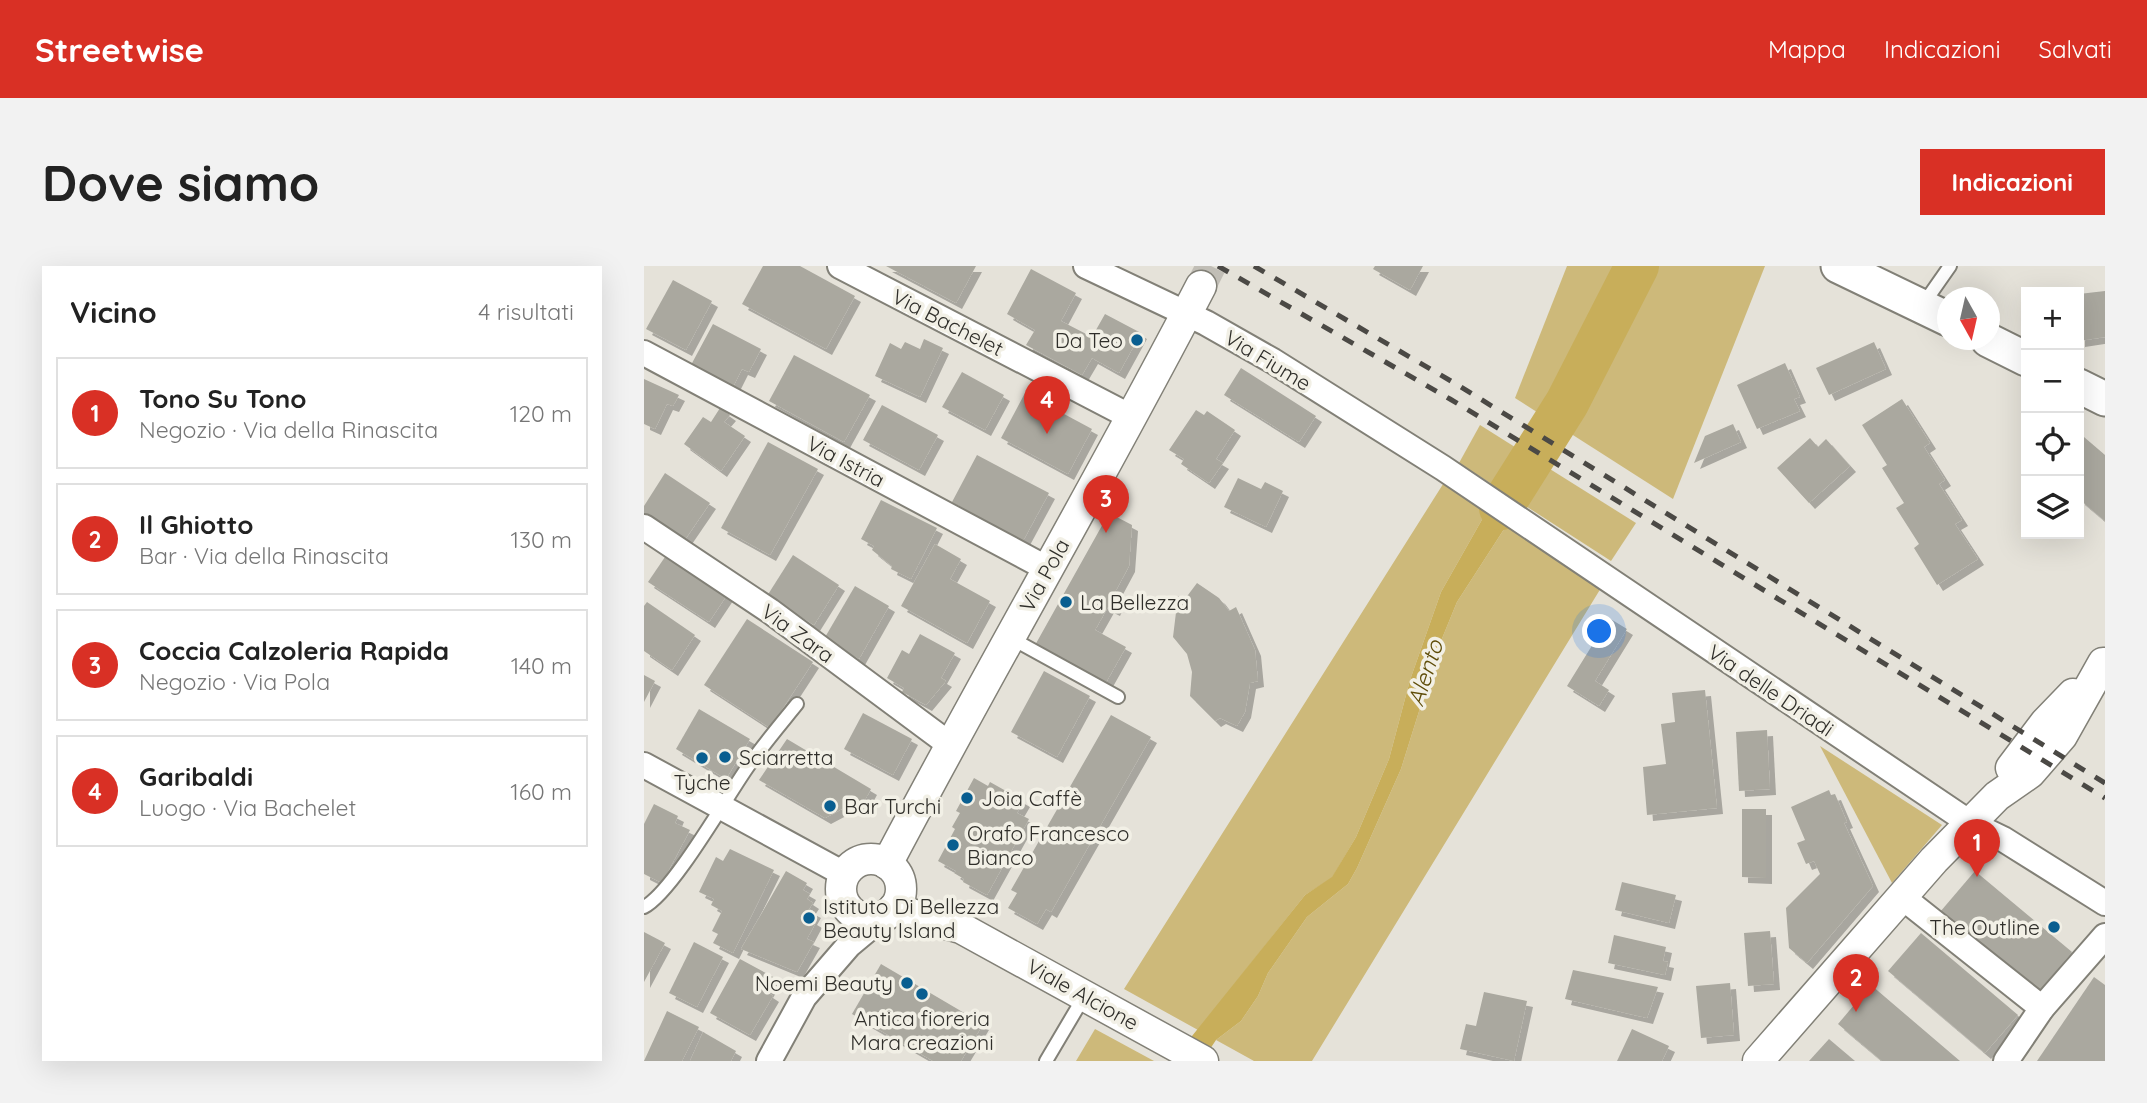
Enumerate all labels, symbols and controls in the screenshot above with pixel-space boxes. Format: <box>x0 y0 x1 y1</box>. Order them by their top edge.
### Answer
text: Streetwise <box>35 29 204 70</box>
text: Mappa <box>1768 34 1846 64</box>
text: Indicazioni <box>1884 34 2001 64</box>
text: Salvati <box>2039 34 2112 64</box>
button: Indicazioni <box>1920 149 2105 215</box>
text: Dove siamo <box>42 152 319 213</box>
street label: Via Bachelet <box>888 283 1008 361</box>
north arrow <box>1937 287 2000 350</box>
map controls <box>2021 287 2084 539</box>
button: + <box>2021 287 2084 350</box>
text: Vicino <box>70 293 157 331</box>
text: 4 risultati <box>478 297 574 326</box>
street label: Via Fiume <box>1220 324 1316 396</box>
place label: Da Teo <box>1055 327 1123 353</box>
marker: Da Teo <box>1129 332 1145 348</box>
button: − <box>2021 350 2084 413</box>
pin: 4 <box>1024 376 1070 434</box>
text: Tono Su Tono <box>139 382 307 415</box>
text: 1 <box>91 399 99 428</box>
text: 120 m <box>510 399 572 428</box>
button: locate <box>2021 413 2084 476</box>
text: Negozio · Via della Rinascita <box>139 415 438 444</box>
street label: Via Istria <box>803 430 889 492</box>
pin: 3 <box>1083 475 1129 533</box>
button: layers <box>2021 476 2084 539</box>
text: Il Ghiotto <box>139 508 254 541</box>
text: 2 <box>88 525 102 554</box>
text: 130 m <box>510 525 572 554</box>
street label: Via Pola <box>1013 534 1075 616</box>
text: Bar · Via della Rinascita <box>139 541 389 570</box>
place label: La Bellezza <box>1080 589 1189 615</box>
marker: La Bellezza <box>1058 594 1074 610</box>
street label: Via Zara <box>756 598 840 668</box>
your location <box>1582 614 1616 648</box>
text: Coccia Calzoleria Rapida <box>139 634 449 667</box>
water label: Alento <box>1401 635 1450 710</box>
street label: Via delle Driadi <box>1703 638 1839 742</box>
text: 3 <box>89 651 101 680</box>
text: 140 m <box>511 651 572 680</box>
text: Negozio · Via Pola <box>139 667 330 696</box>
place label: Sciarretta <box>739 744 833 770</box>
marker: Sciarretta <box>717 749 733 765</box>
marker: Tyche <box>694 750 710 766</box>
text: Garibaldi <box>139 760 253 793</box>
place label: Tyche <box>673 769 731 795</box>
text: 4 <box>88 777 102 806</box>
text: 160 m <box>510 777 572 806</box>
place label: Joia Caffè <box>981 785 1082 811</box>
marker: Joia Caffè <box>959 790 975 806</box>
text: Luogo · Via Bachelet <box>139 793 356 822</box>
place label: Bar Turchi <box>844 793 941 819</box>
marker: Bar Turchi <box>822 798 838 814</box>
pin: 1 <box>1954 819 2000 877</box>
place label: Orafo Francesco Bianco <box>967 820 1129 870</box>
marker: Orafo Francesco Bianco <box>945 837 961 853</box>
place label: Istituto Di Bellezza Beauty Island <box>823 893 999 943</box>
marker: Istituto Di Bellezza Beauty Island <box>801 910 817 926</box>
place label: The Outline <box>1929 914 2040 940</box>
marker: The Outline <box>2046 919 2062 935</box>
street label: Viale Alcione <box>1023 953 1143 1035</box>
pin: 2 <box>1833 954 1879 1012</box>
place label: Noemi Beauty <box>755 970 893 996</box>
marker: Noemi Beauty <box>899 975 915 991</box>
marker: Antica fioreria Mara creazioni <box>914 986 930 1002</box>
place label: Antica fioreria Mara creazioni <box>850 1005 994 1055</box>

